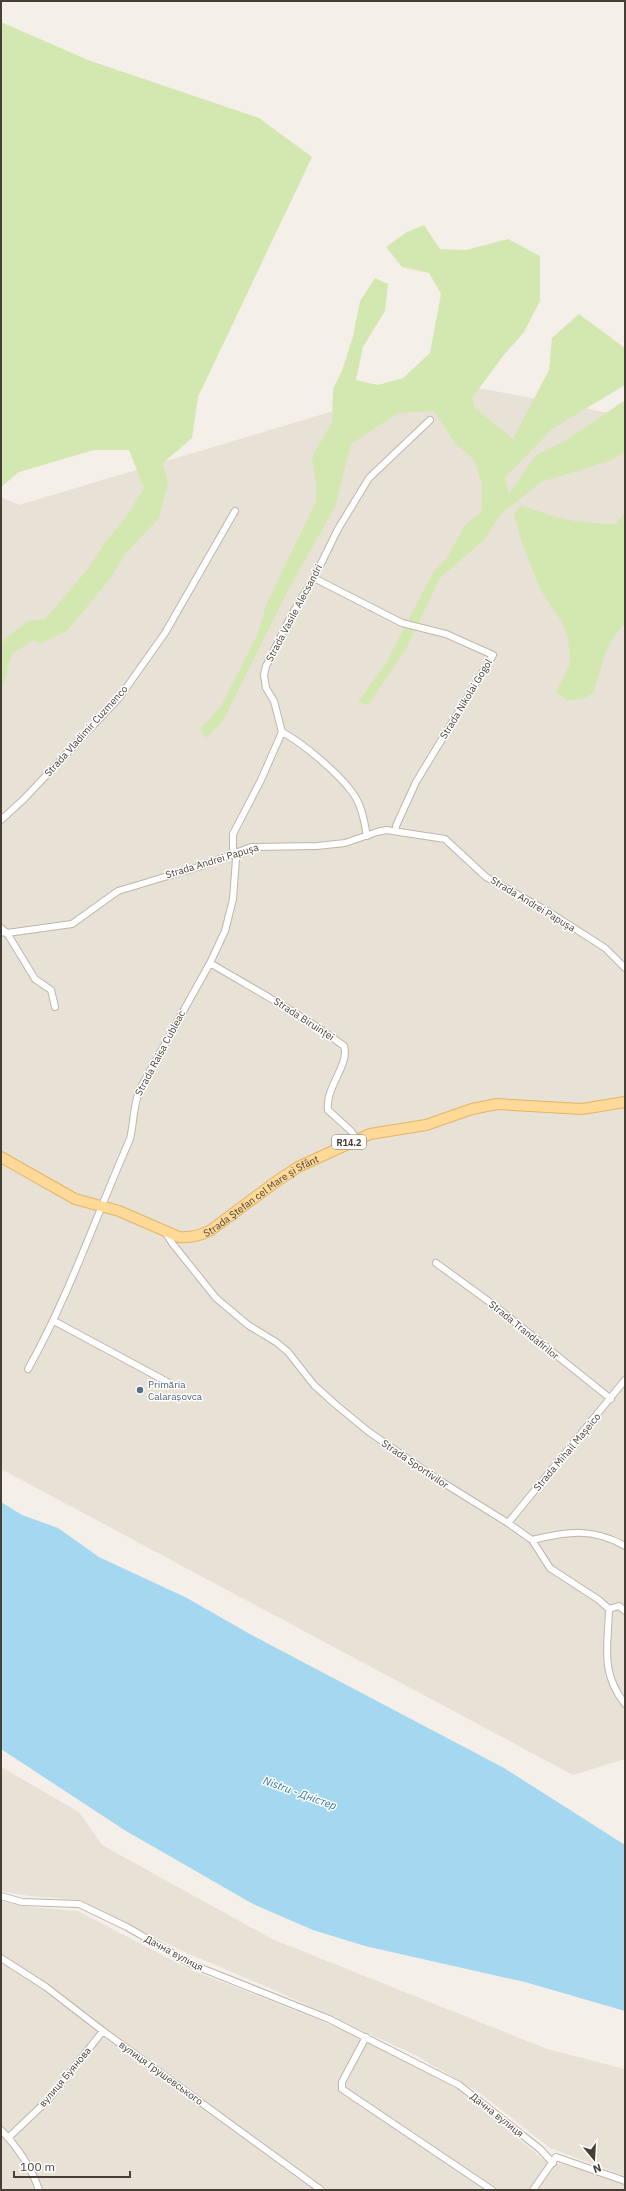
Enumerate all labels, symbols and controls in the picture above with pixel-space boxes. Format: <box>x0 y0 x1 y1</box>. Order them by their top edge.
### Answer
street label: Strada Vasile Alecsandri <box>263 562 325 664</box>
street label: Strada Nikolai Gogol <box>437 656 495 741</box>
street label: Strada Vladimir Cuzmenco <box>42 682 131 779</box>
street label: Strada Andrei Papușa <box>164 840 261 881</box>
street label: Strada Andrei Papușa <box>488 874 578 935</box>
street label: Strada Biruinței <box>271 995 337 1043</box>
street label: Strada Raisa Cubleac <box>132 1008 188 1098</box>
road number: R14.2 <box>332 1135 366 1149</box>
street label: Strada Ștefan cel Mare și Sfânt <box>201 1152 321 1239</box>
street label: Strada Trandafirilor <box>486 1298 562 1363</box>
place label: Primăria Calarașovca <box>148 1378 203 1403</box>
marker: Primăria Calarașovca <box>135 1385 145 1395</box>
street label: Strada Mihail Mașeico <box>531 1410 604 1494</box>
street label: Strada Sportivilor <box>379 1437 451 1491</box>
water label: Nistru - Дністер <box>261 1773 339 1813</box>
street label: Дачна вулиця <box>142 1932 206 1974</box>
street label: вулиця Грушевського <box>116 2038 206 2108</box>
street label: вулиця Буянова <box>36 2044 94 2110</box>
street label: Дачна вулиця <box>468 2090 526 2140</box>
north arrow <box>574 2139 614 2179</box>
scale bar <box>14 2153 130 2179</box>
text: 100 m <box>20 2159 55 2174</box>
text: N <box>591 2161 603 2176</box>

